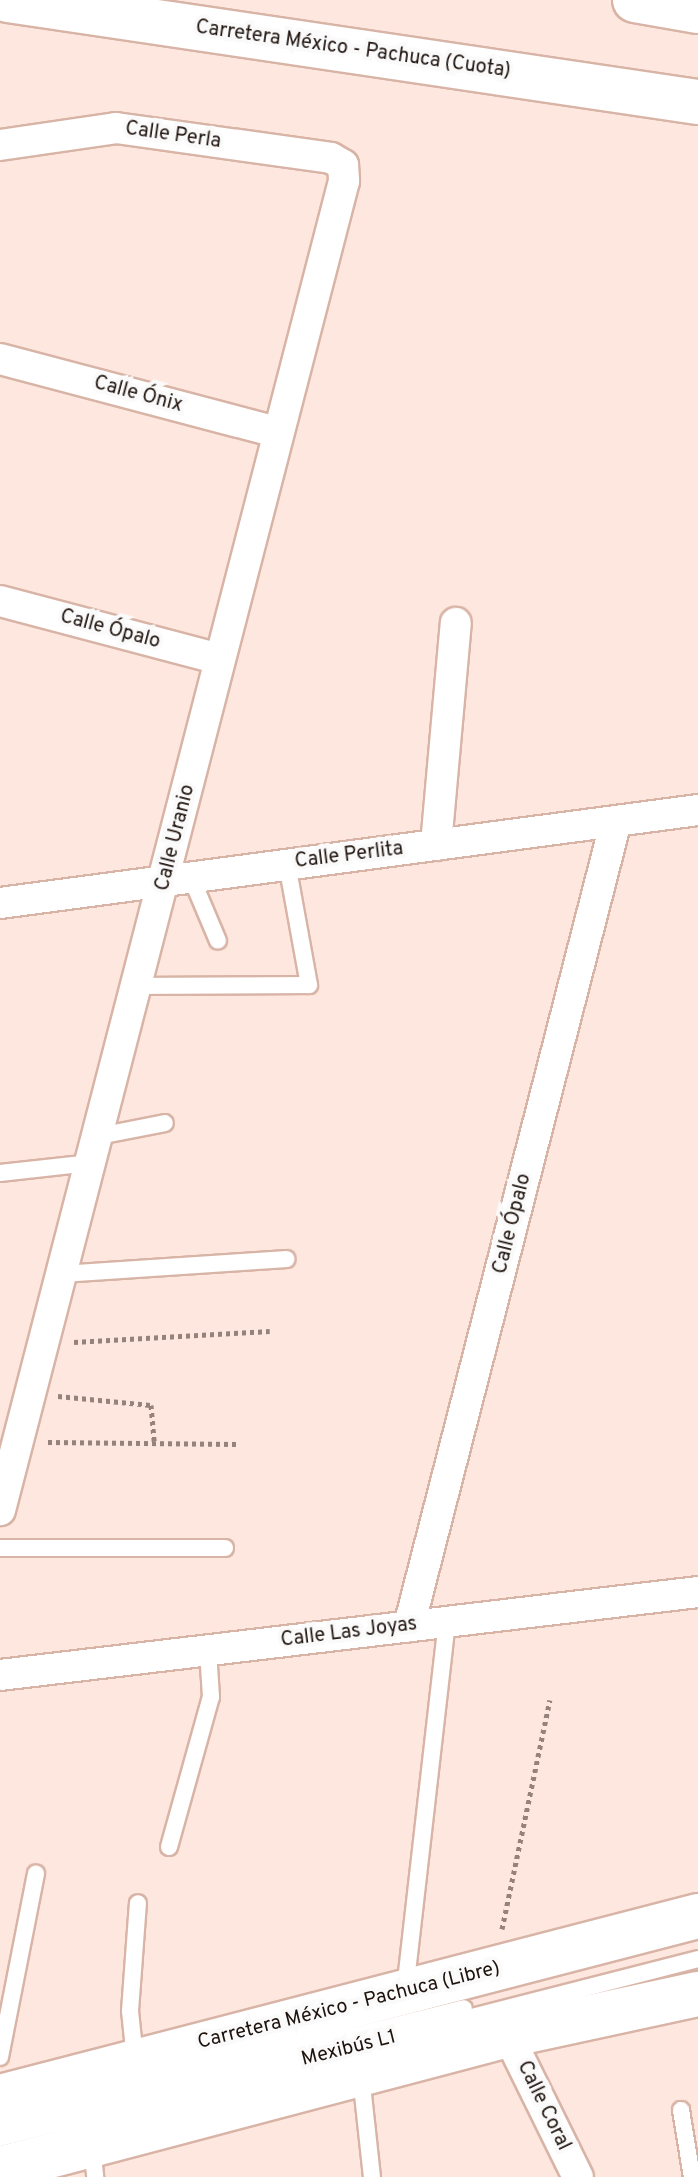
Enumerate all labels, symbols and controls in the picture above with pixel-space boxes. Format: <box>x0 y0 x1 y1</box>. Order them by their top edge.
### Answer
street label: Carretera México - Pachuca (Cuota) <box>194 16 512 84</box>
street label: Calle Perla <box>124 117 222 155</box>
street label: Calle Ónix <box>91 372 185 418</box>
street label: Calle Ópalo <box>57 605 163 655</box>
street label: Calle Uranio <box>151 782 201 894</box>
street label: Calle Perlita <box>293 837 405 875</box>
street label: Calle Ópalo <box>489 1171 537 1277</box>
street label: Calle Las Joyas <box>279 1613 419 1653</box>
street label: Carretera México - Pachuca (Libre) <box>195 1957 503 2055</box>
street label: Mexibús L1 <box>299 2026 399 2072</box>
street label: Calle Coral <box>511 2057 575 2155</box>

